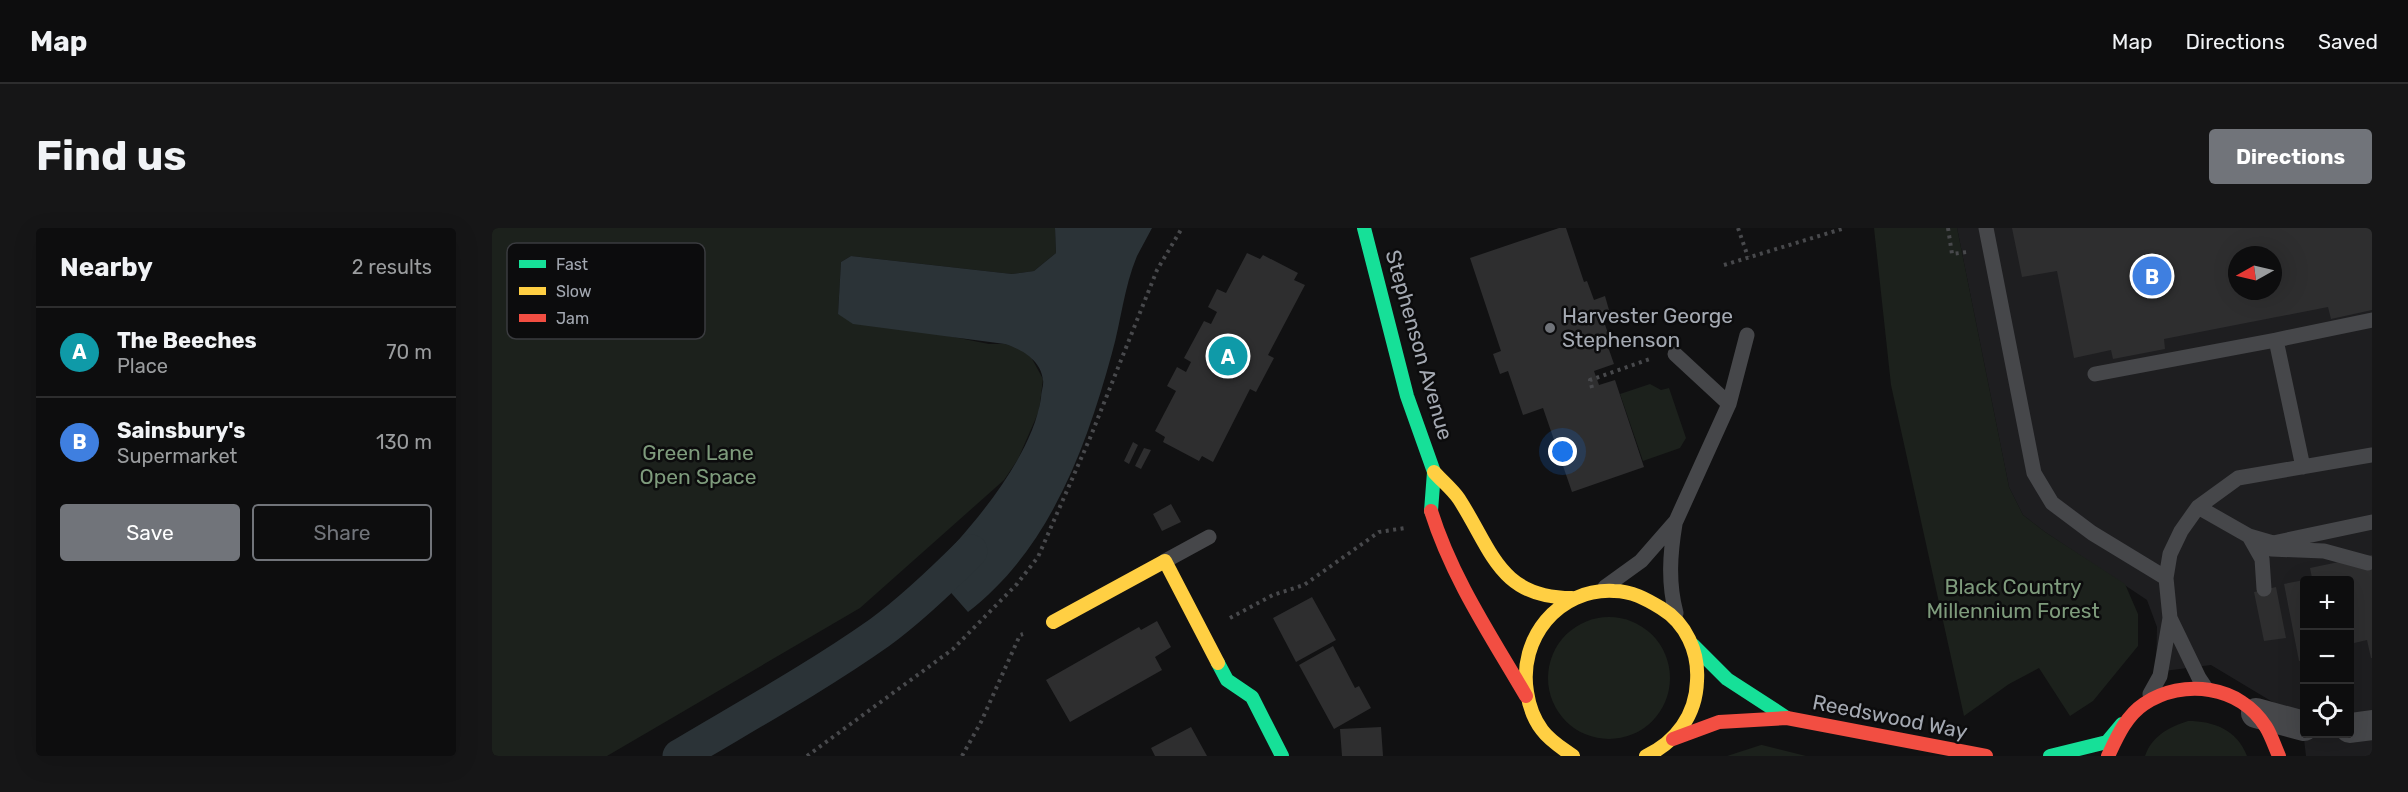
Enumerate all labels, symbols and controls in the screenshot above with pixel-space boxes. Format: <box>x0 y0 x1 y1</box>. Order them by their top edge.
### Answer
text: Map <box>30 25 87 58</box>
text: Map <box>2112 29 2153 54</box>
text: Directions <box>2186 29 2285 54</box>
text: Saved <box>2318 29 2378 54</box>
button: Directions <box>2209 129 2372 184</box>
text: Find us <box>36 131 187 181</box>
legend <box>507 243 705 339</box>
north arrow <box>2228 246 2282 300</box>
street label: Stephenson Avenue <box>1380 247 1459 443</box>
text: Nearby <box>60 252 153 283</box>
pin: B <box>2132 254 2172 298</box>
text: 2 results <box>352 255 432 279</box>
text: Fast <box>556 255 588 274</box>
text: Slow <box>556 282 592 301</box>
place label: Harvester George Stephenson <box>1562 303 1733 352</box>
text: Jam <box>556 309 589 328</box>
marker: Harvester George Stephenson <box>1543 321 1557 335</box>
text: The Beeches <box>117 327 257 354</box>
pin: A <box>1208 334 1248 378</box>
text: A <box>72 340 87 364</box>
text: 70 m <box>386 340 432 364</box>
text: Place <box>117 354 168 378</box>
text: Sainsbury's <box>117 417 245 444</box>
text: B <box>72 430 87 454</box>
text: 130 m <box>376 430 432 454</box>
your location <box>1548 437 1577 466</box>
park label: Green Lane Open Space <box>640 440 756 489</box>
text: Supermarket <box>117 444 237 468</box>
button: Save <box>60 504 240 561</box>
button: Share <box>252 504 432 561</box>
park label: Black Country Millennium Forest <box>1926 574 2100 623</box>
map controls <box>2300 576 2354 738</box>
button: + <box>2300 576 2354 630</box>
button: − <box>2300 630 2354 684</box>
button: locate <box>2300 684 2354 738</box>
street label: Reedswood Way <box>1810 689 1970 744</box>

